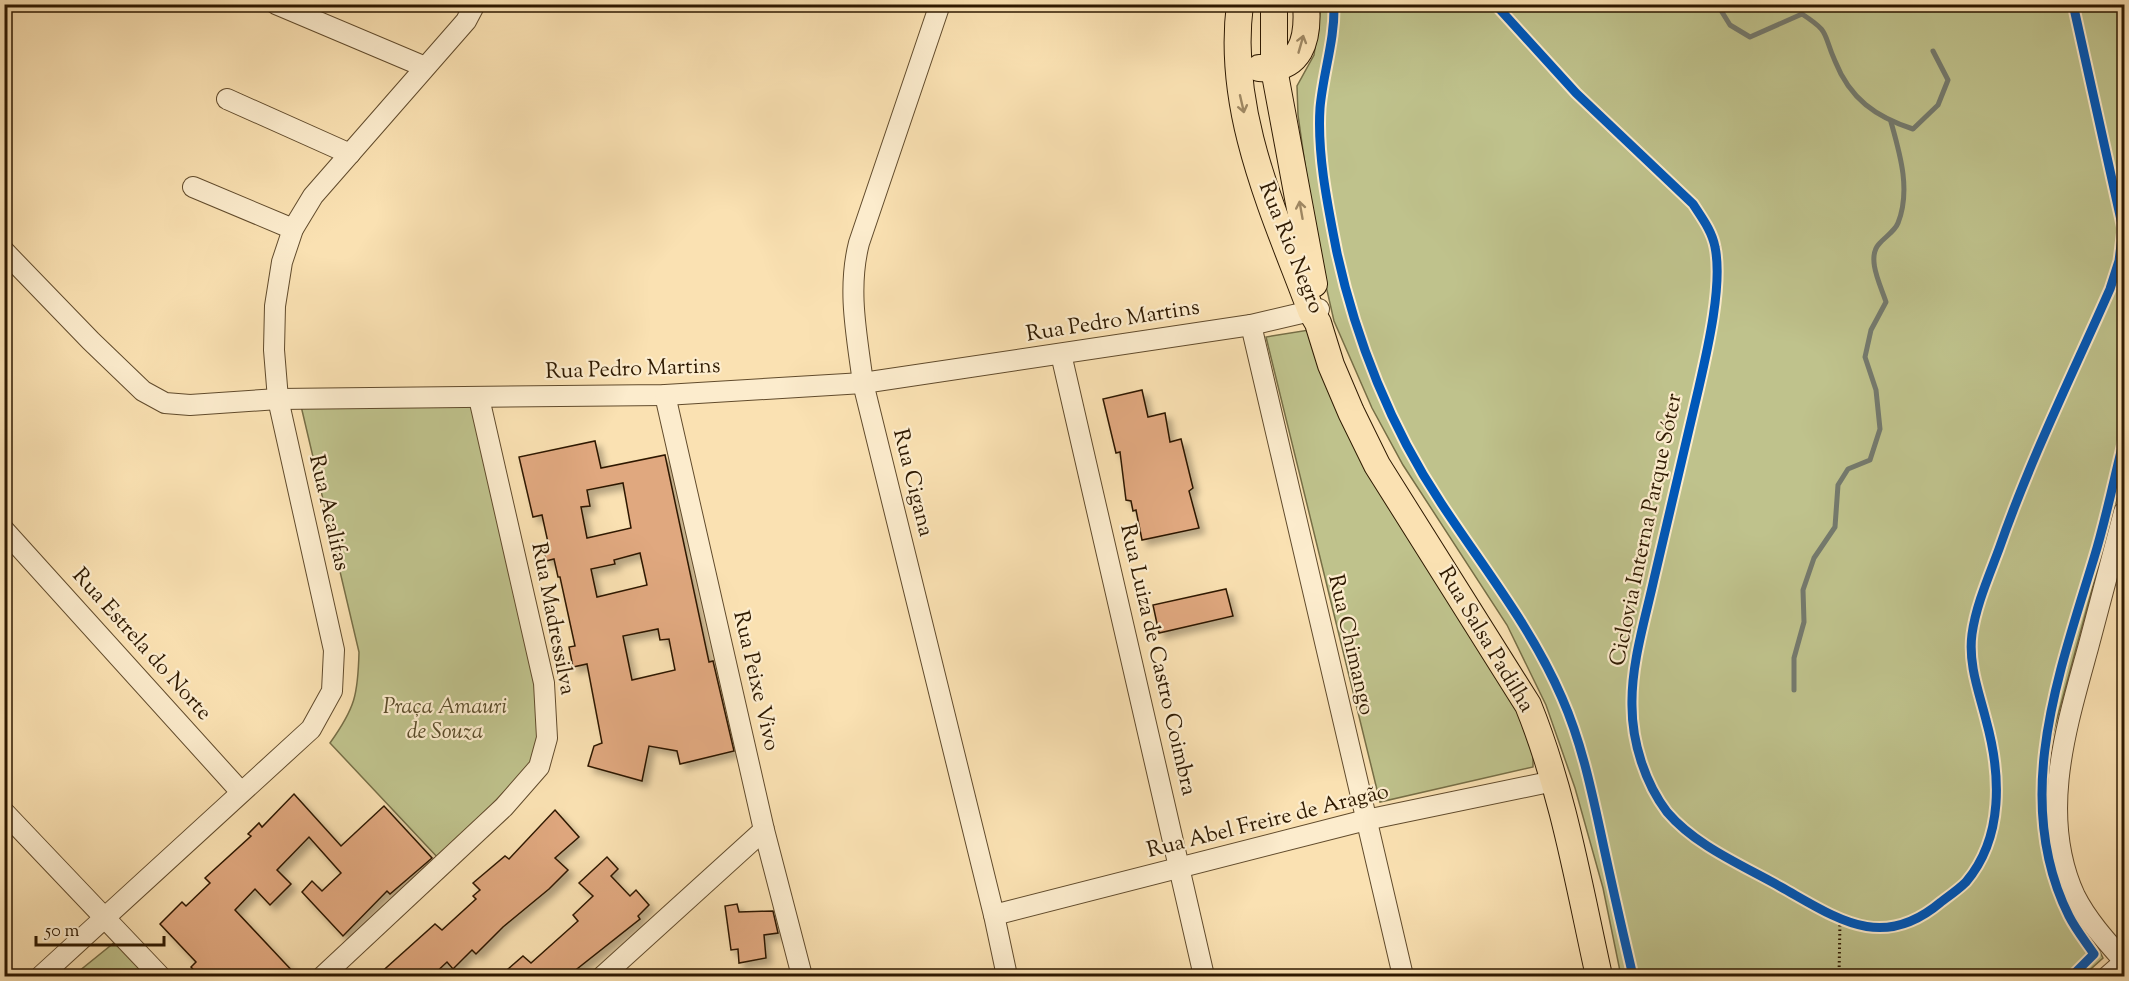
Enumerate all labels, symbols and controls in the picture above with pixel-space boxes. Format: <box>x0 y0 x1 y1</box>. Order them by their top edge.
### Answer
one-way arrow <box>1296 35 1308 54</box>
one-way arrow <box>1237 95 1249 114</box>
street label: Rua Rio Negro <box>1249 177 1331 319</box>
one-way arrow <box>1295 201 1306 220</box>
street label: Rua Pedro Martins <box>1024 292 1202 352</box>
street label: Rua Pedro Martins <box>545 351 721 389</box>
street label: Ciclovia Interna Parque Sóter <box>1602 391 1692 669</box>
street label: Rua Cigana <box>883 426 941 540</box>
street label: Rua Acalifas <box>299 452 357 574</box>
street label: Rua Luiza de Castro Coimbra <box>1110 521 1204 799</box>
street label: Rua Madressilva <box>522 540 582 698</box>
street label: Rua Salsa Padilha <box>1429 561 1541 719</box>
street label: Rua Estrela do Norte <box>64 562 218 728</box>
street label: Rua Chimango <box>1318 572 1382 718</box>
street label: Rua Peixe Vivo <box>723 608 787 754</box>
park label: Praça Amauri de Souza <box>383 692 507 749</box>
street label: Rua Abel Freire de Aragão <box>1144 776 1392 868</box>
scale bar <box>36 909 164 947</box>
text: 50 m <box>44 919 80 945</box>

